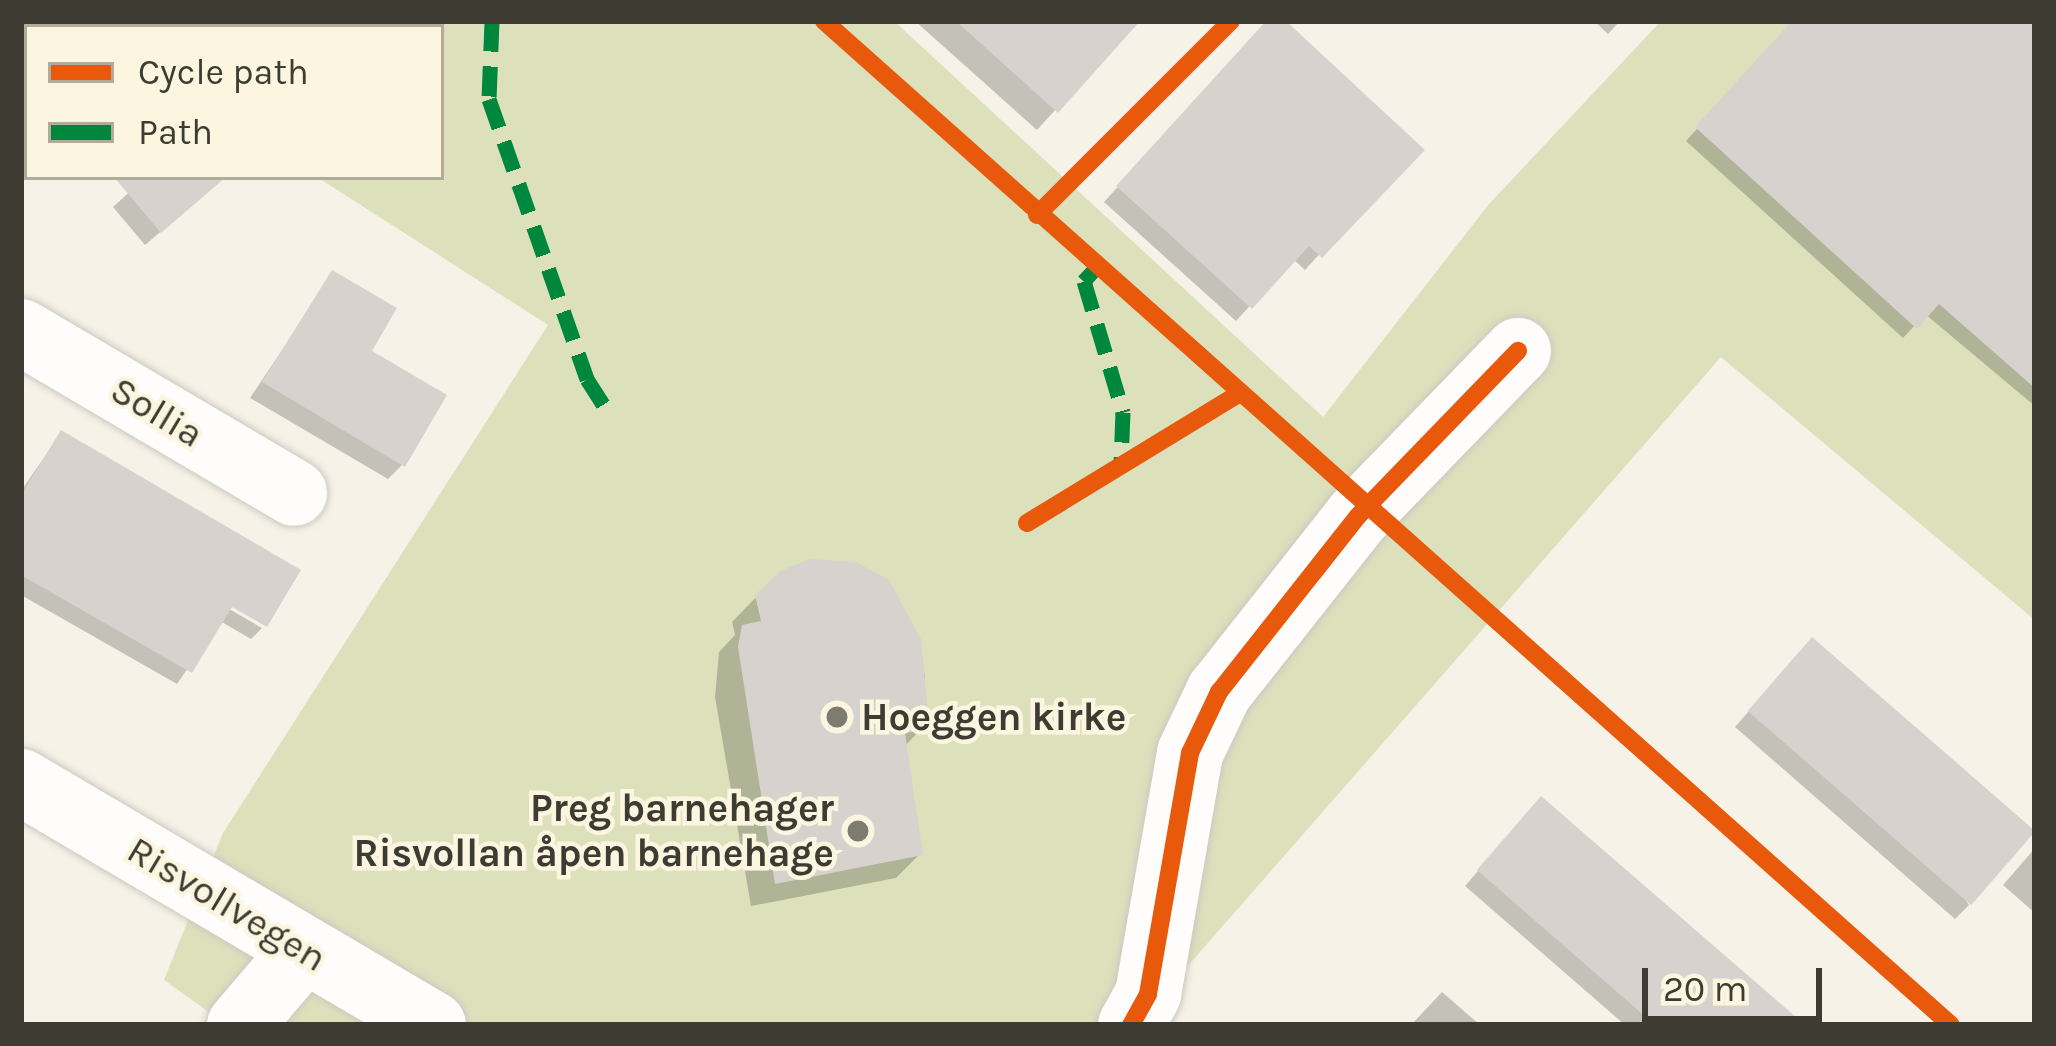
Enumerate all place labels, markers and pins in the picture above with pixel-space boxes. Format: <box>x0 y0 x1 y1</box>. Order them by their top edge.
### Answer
place label: Hoeggen kirke <box>861 694 1126 740</box>
marker: Hoeggen kirke <box>824 704 850 730</box>
place label: Preg barnehager Risvollan åpen barnehage <box>354 786 834 877</box>
marker: Preg barnehager Risvollan åpen barnehage <box>845 818 871 844</box>

